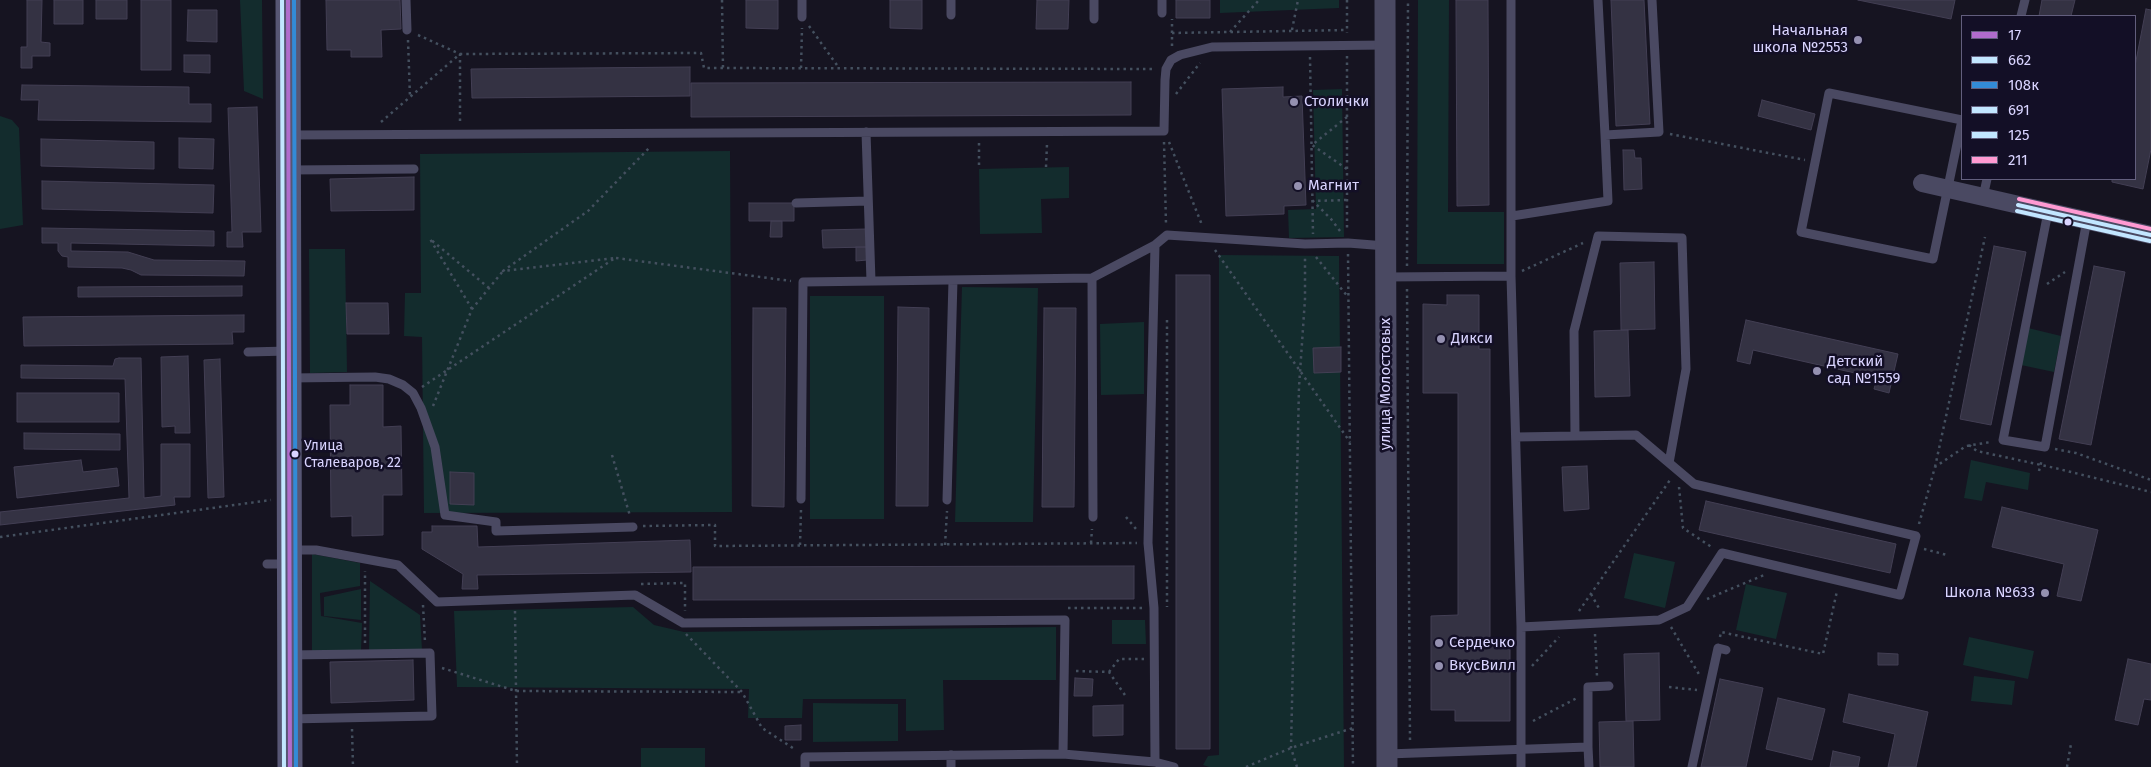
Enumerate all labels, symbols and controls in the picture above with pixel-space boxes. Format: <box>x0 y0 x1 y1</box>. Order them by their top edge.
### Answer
legend <box>1961 15 2136 180</box>
place label: Начальная школа №2553 <box>1752 22 1848 57</box>
text: 17 <box>2008 26 2021 44</box>
marker: Начальная школа №2553 <box>1852 34 1864 46</box>
text: 662 <box>2008 51 2031 69</box>
text: 108к <box>2008 76 2039 94</box>
place label: Столички <box>1304 93 1369 111</box>
marker: Столички <box>1288 96 1300 108</box>
text: 691 <box>2008 101 2030 119</box>
text: 125 <box>2008 126 2029 144</box>
text: 211 <box>2008 151 2028 169</box>
place label: Магнит <box>1308 177 1359 195</box>
marker: Магнит <box>1292 180 1304 192</box>
unlabelled marker <box>2063 217 2073 227</box>
street label: улица Молостовых <box>1377 318 1395 450</box>
place label: Дикси <box>1451 330 1493 348</box>
marker: Дикси <box>1435 333 1447 345</box>
place label: Детский сад №1559 <box>1827 353 1900 388</box>
marker: Детский сад №1559 <box>1811 365 1823 377</box>
place label: Улица Сталеваров, 22 <box>304 438 401 471</box>
marker: Улица Сталеваров, 22 <box>290 449 300 459</box>
place label: Школа №633 <box>1944 584 2035 602</box>
marker: Школа №633 <box>2039 587 2051 599</box>
place label: Сердечко <box>1449 634 1515 652</box>
marker: Сердечко <box>1433 637 1445 649</box>
place label: ВкусВилл <box>1449 657 1516 675</box>
marker: ВкусВилл <box>1433 660 1445 672</box>

